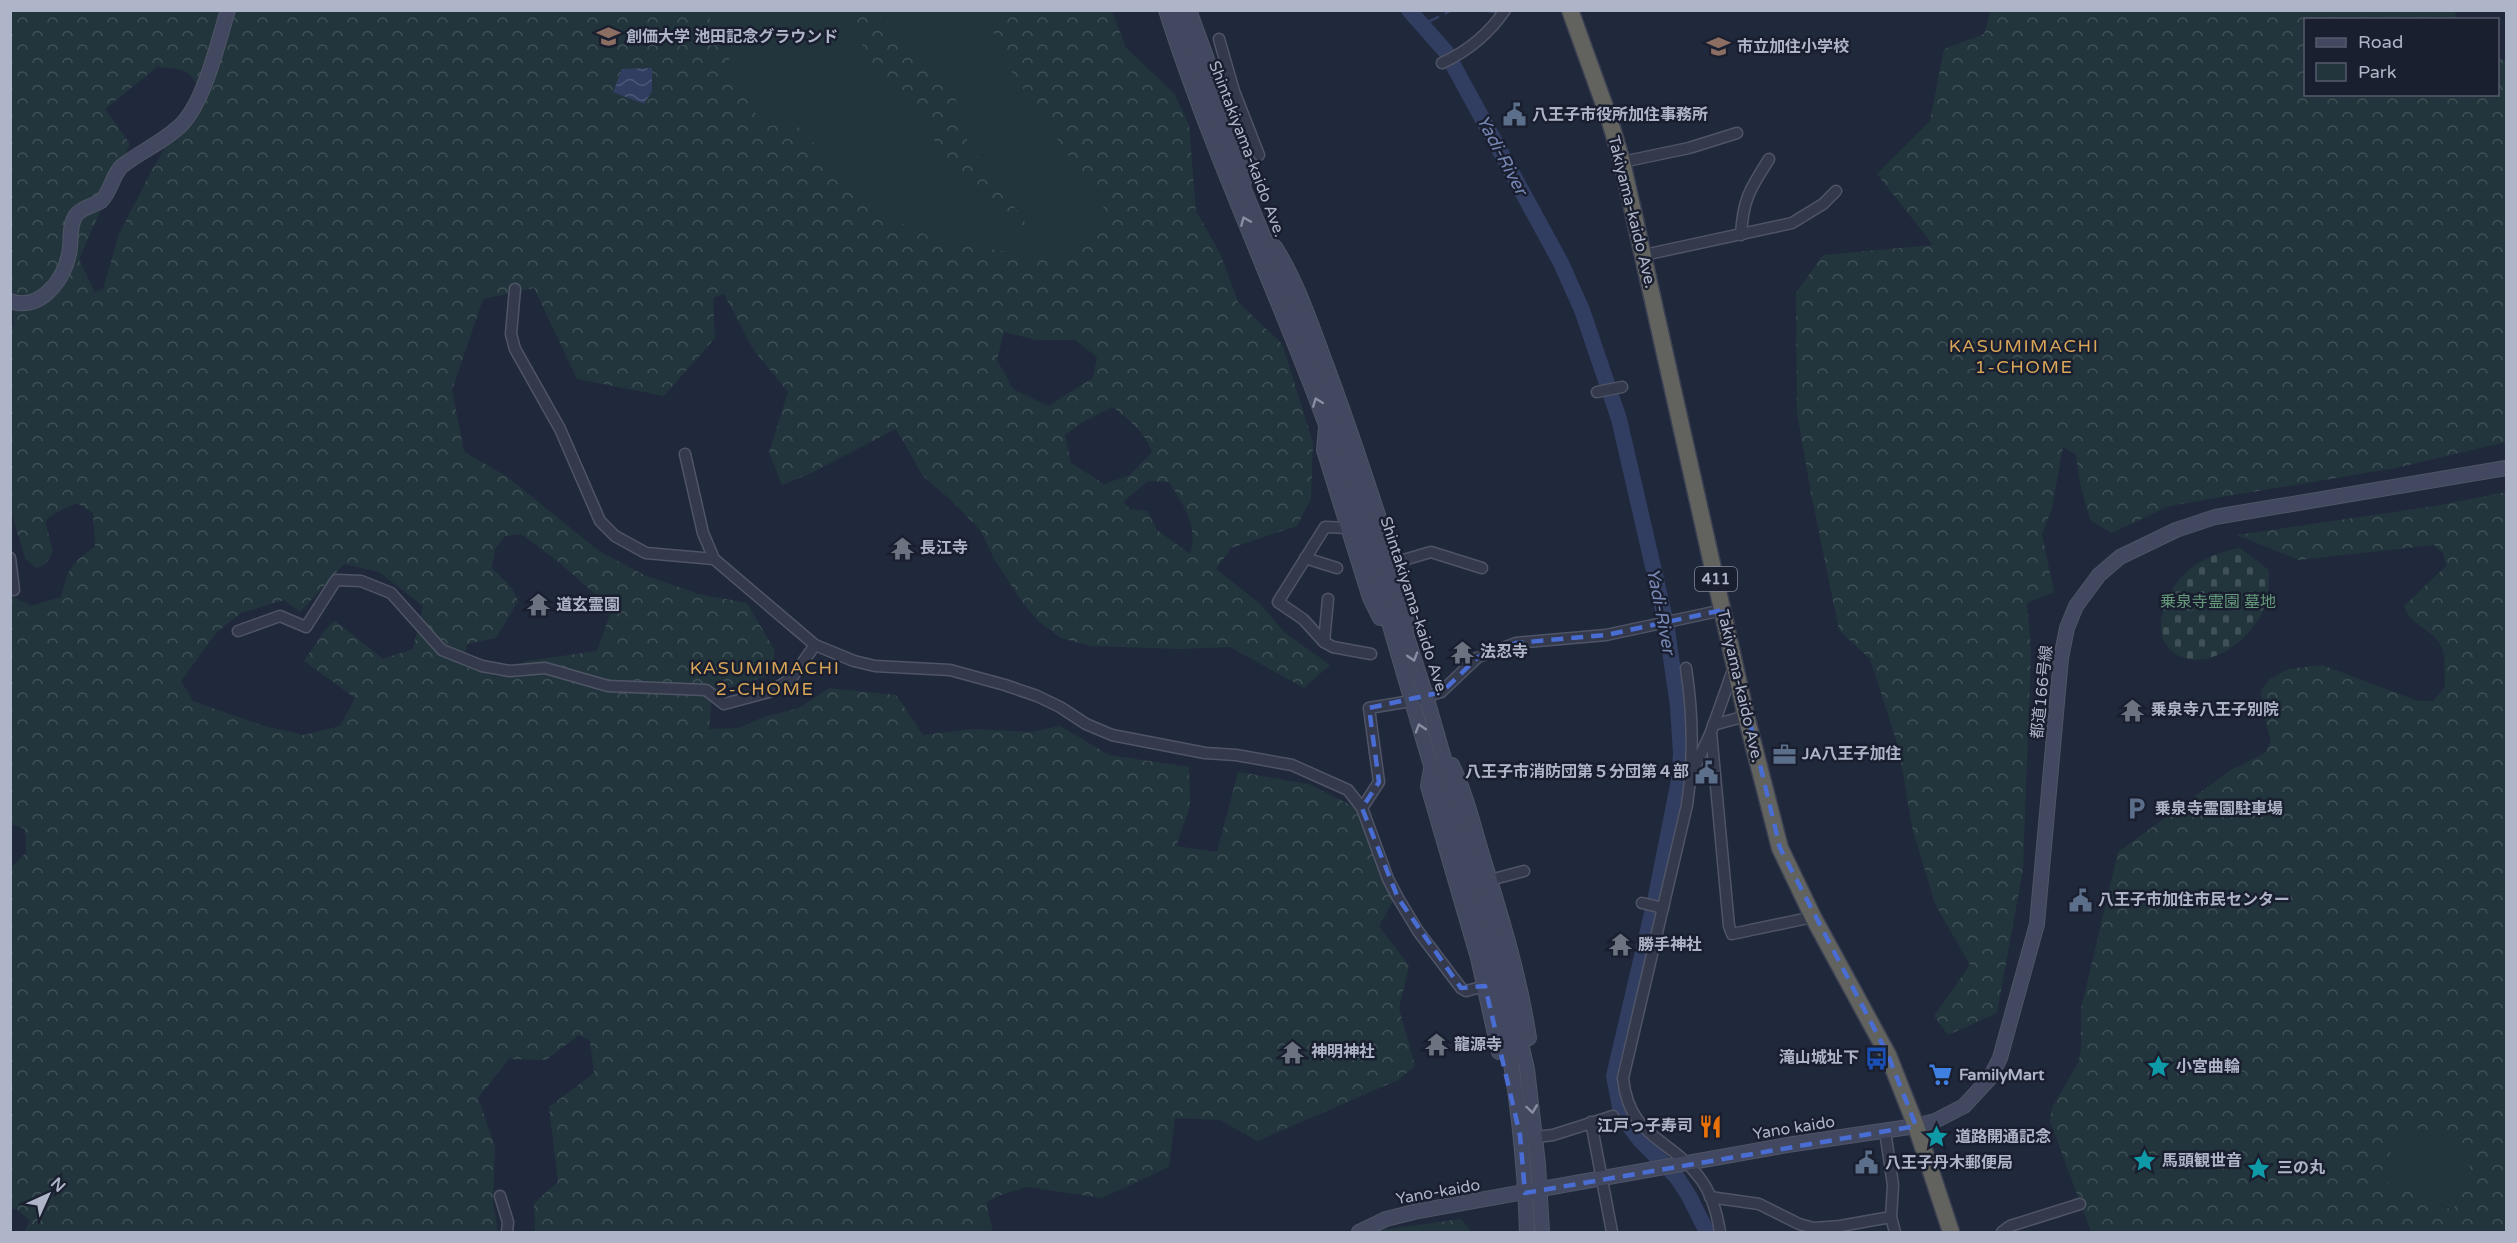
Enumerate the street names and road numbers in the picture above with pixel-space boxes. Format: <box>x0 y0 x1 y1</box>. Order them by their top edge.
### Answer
street label: Shintakiyama-kaido Ave. <box>1204 58 1290 240</box>
street label: Takiyama-kaido Ave. <box>1603 134 1661 290</box>
street label: Shintakiyama-kaido Ave. <box>1376 514 1452 698</box>
road number: 411 <box>1695 567 1737 591</box>
street label: Takiyama-kaido Ave. <box>1713 608 1767 764</box>
street label: 都道166号線 <box>2027 644 2057 740</box>
street label: Yano kaido <box>1751 1112 1837 1144</box>
street label: Yano-kaido <box>1394 1175 1482 1209</box>

